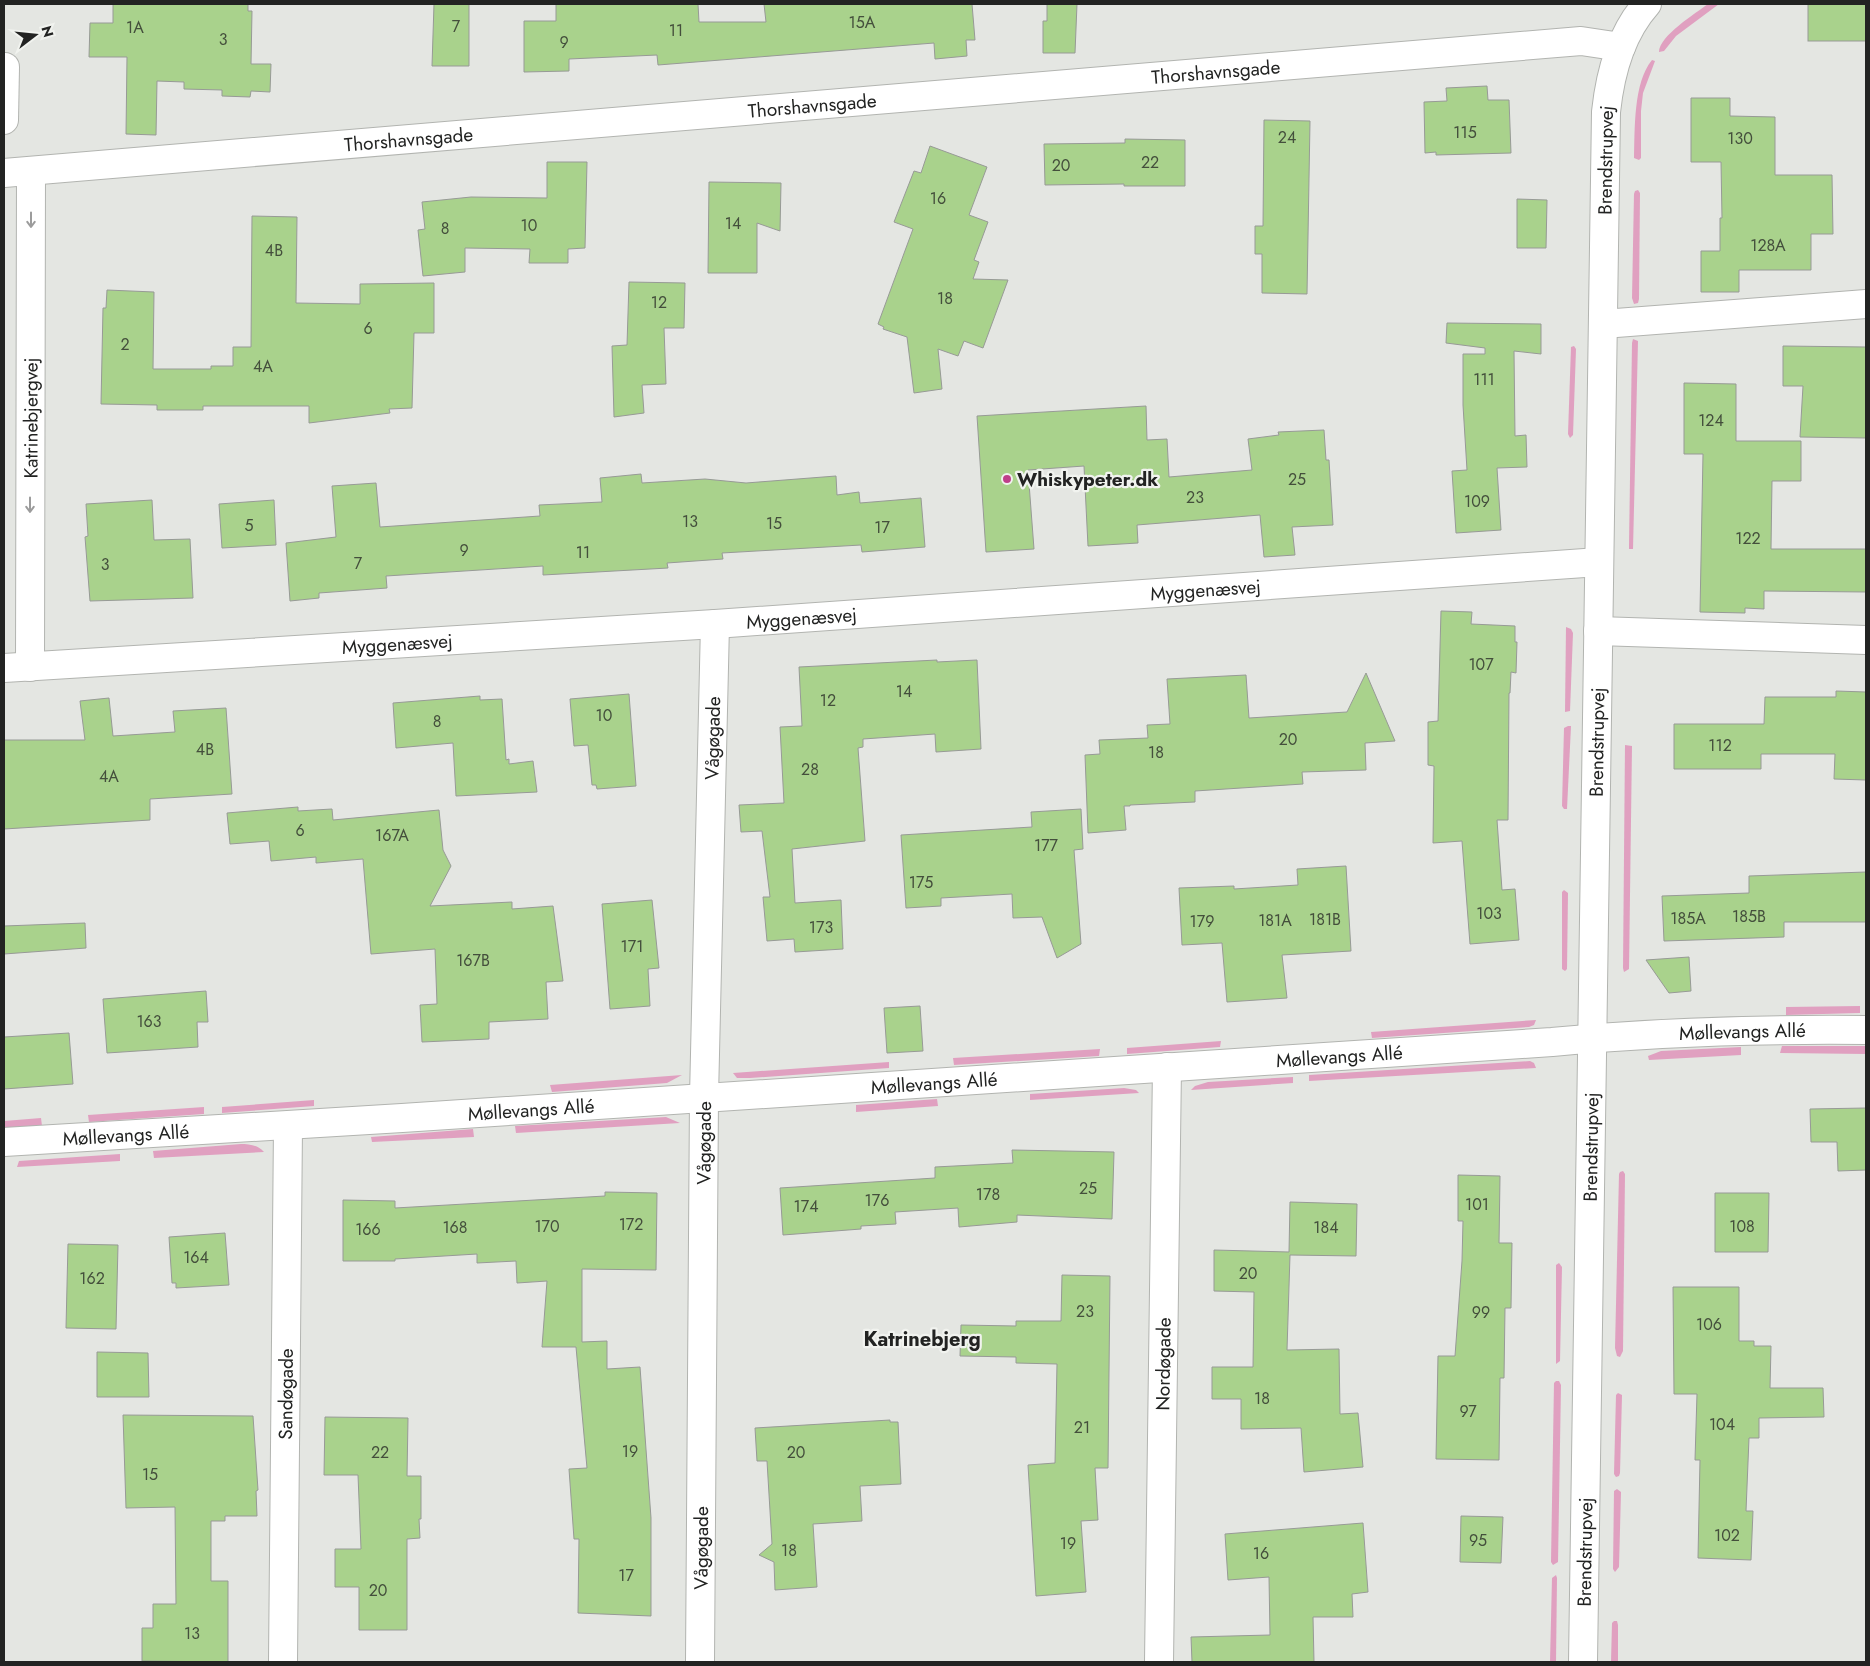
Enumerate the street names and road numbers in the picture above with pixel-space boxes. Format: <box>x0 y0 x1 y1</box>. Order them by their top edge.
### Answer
street label: Thorshavnsgade <box>1150 53 1281 91</box>
street label: Thorshavnsgade <box>747 87 878 125</box>
street label: Brendstrupvej <box>1591 104 1621 215</box>
street label: Thorshavnsgade <box>343 121 474 158</box>
street label: Katrinebjergvej <box>17 358 45 478</box>
street label: Myggenæsvej <box>1149 573 1262 607</box>
street label: Myggenæsvej <box>745 601 858 636</box>
street label: Myggenæsvej <box>341 627 453 661</box>
street label: Brendstrupvej <box>1583 687 1611 797</box>
street label: Vågøgade <box>698 696 727 780</box>
street label: Møllevangs Allé <box>1678 1017 1806 1047</box>
street label: Møllevangs Allé <box>1275 1039 1404 1074</box>
street label: Møllevangs Allé <box>870 1066 999 1101</box>
street label: Møllevangs Allé <box>467 1092 595 1128</box>
street label: Brendstrupvej <box>1577 1092 1605 1202</box>
street label: Vågøgade <box>690 1101 718 1185</box>
street label: Møllevangs Allé <box>62 1118 190 1152</box>
street label: Nordøgade <box>1149 1317 1178 1411</box>
street label: Sandøgade <box>272 1348 300 1440</box>
street label: Brendstrupvej <box>1571 1497 1599 1607</box>
street label: Vågøgade <box>688 1506 715 1590</box>

